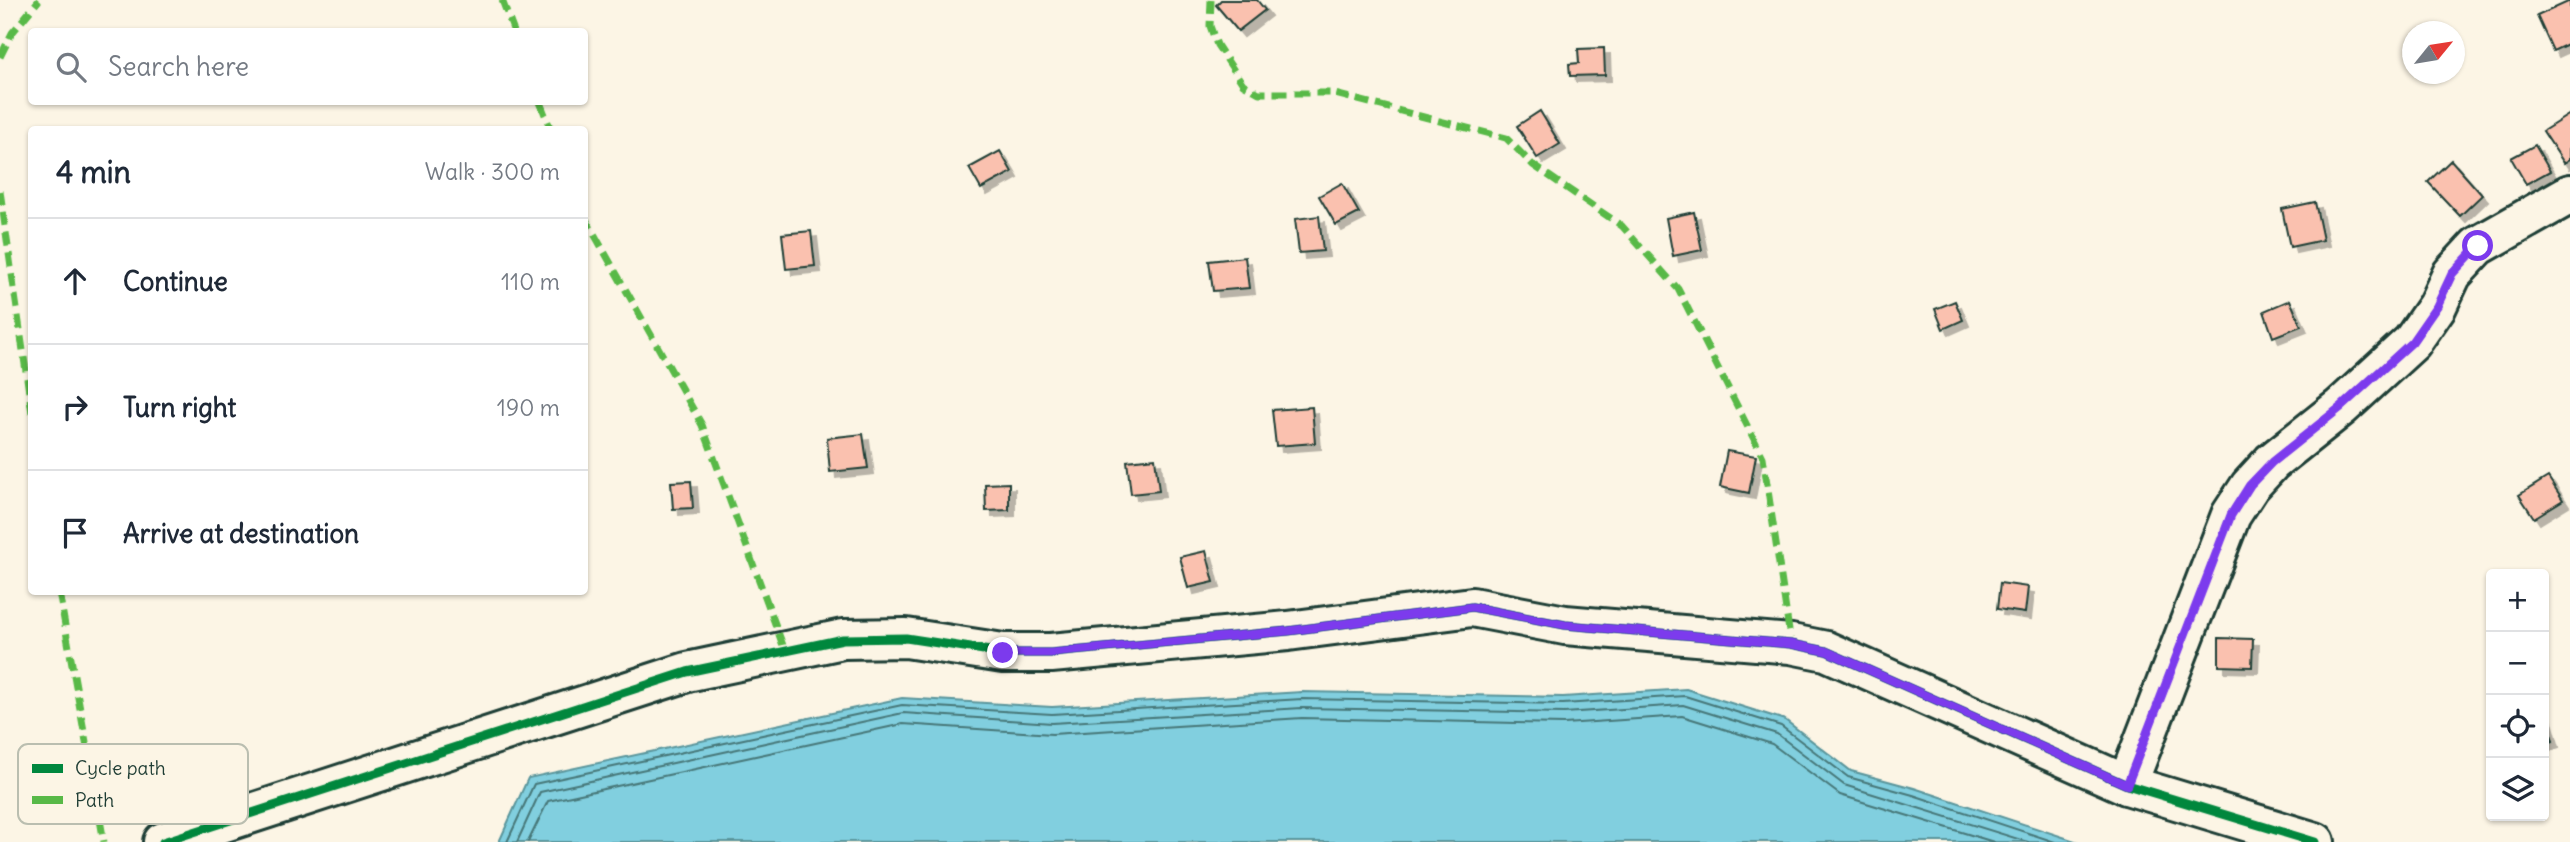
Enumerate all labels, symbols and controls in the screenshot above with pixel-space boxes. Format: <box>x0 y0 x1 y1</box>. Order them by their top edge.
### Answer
north arrow <box>2402 21 2465 84</box>
search box <box>28 28 588 105</box>
icon: search <box>52 48 90 86</box>
text: Search here <box>108 50 249 83</box>
text: 4 min <box>56 153 131 191</box>
text: Walk · 300 m <box>425 157 560 186</box>
route start <box>2462 230 2493 261</box>
icon: ahead <box>56 262 94 300</box>
text: Continue <box>123 265 228 298</box>
text: 110 m <box>501 267 560 296</box>
icon: right <box>56 388 94 426</box>
text: Turn right <box>123 391 236 424</box>
text: 190 m <box>497 393 560 422</box>
icon: arrive <box>56 514 94 552</box>
text: Arrive at destination <box>123 517 359 550</box>
map controls <box>2486 569 2549 821</box>
button: + <box>2486 569 2549 632</box>
button: − <box>2486 632 2549 695</box>
route end <box>987 637 1018 668</box>
button: locate <box>2486 695 2549 758</box>
legend <box>18 744 248 824</box>
text: Cycle path <box>75 756 166 780</box>
button: layers <box>2486 758 2549 821</box>
text: Path <box>75 788 114 812</box>

